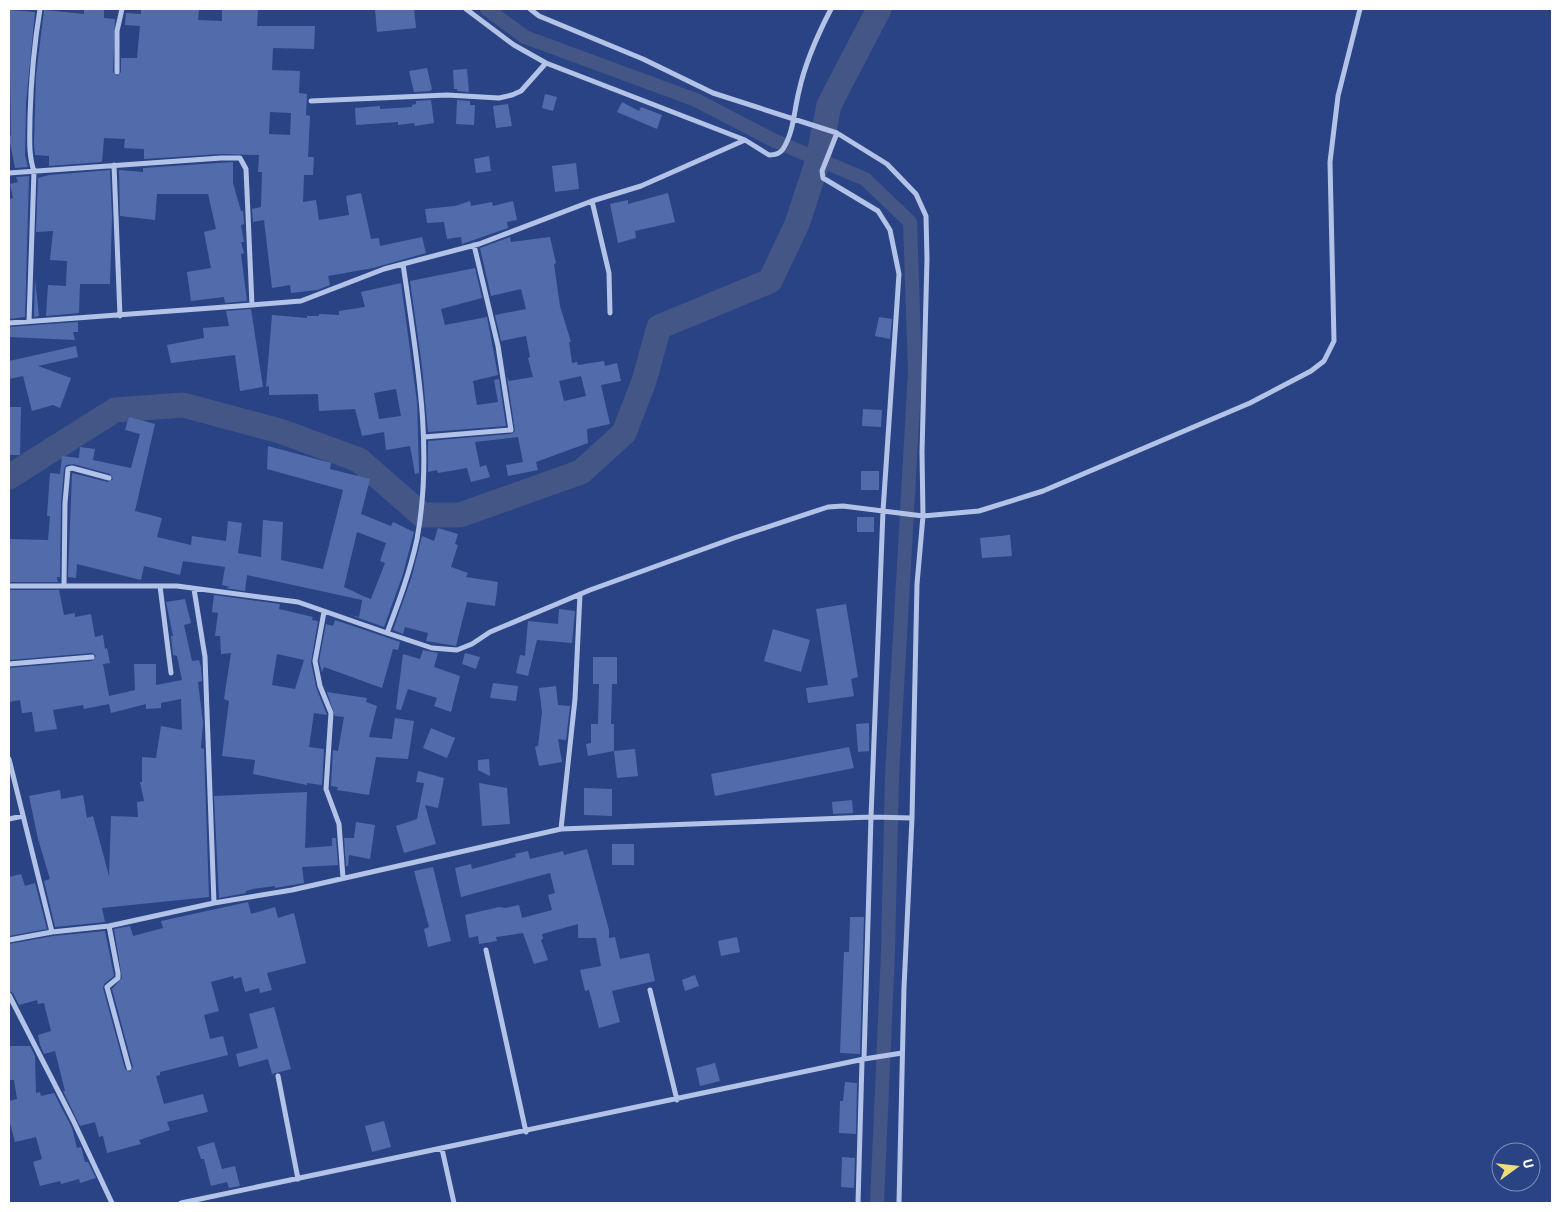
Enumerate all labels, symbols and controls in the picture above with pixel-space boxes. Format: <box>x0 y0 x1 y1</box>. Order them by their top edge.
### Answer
north arrow <box>1491 1142 1541 1192</box>
text: U <box>1518 1156 1540 1171</box>

